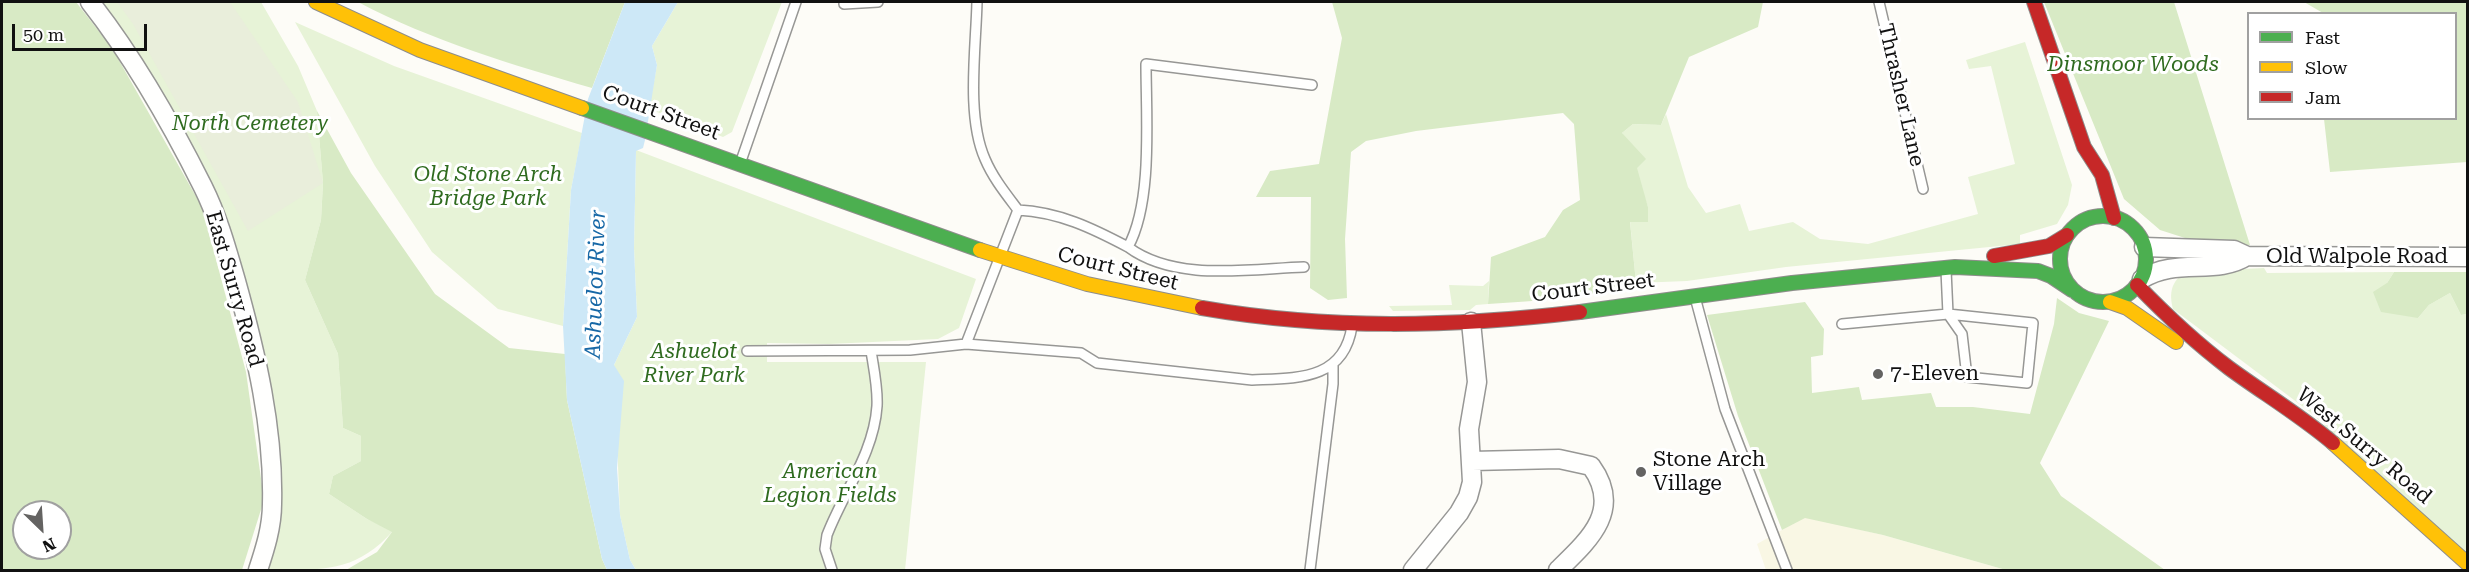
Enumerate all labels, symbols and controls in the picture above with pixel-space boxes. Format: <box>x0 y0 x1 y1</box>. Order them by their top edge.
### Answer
scale bar <box>15 12 150 50</box>
legend <box>2247 12 2457 120</box>
street label: Thrasher Lane <box>1872 21 1930 169</box>
text: 50 m <box>23 24 64 45</box>
text: Fast <box>2305 27 2340 48</box>
park label: Dinsmoor Woods <box>2047 52 2219 78</box>
text: Slow <box>2305 57 2347 78</box>
street label: Court Street <box>599 80 723 146</box>
text: Jam <box>2305 87 2341 108</box>
park label: North Cemetery <box>172 111 328 137</box>
park label: Old Stone Arch Bridge Park <box>414 162 562 212</box>
street label: East Surry Road <box>200 208 268 370</box>
water label: Ashuelot River <box>580 209 612 359</box>
street label: Court Street <box>1055 242 1181 296</box>
street label: Old Walpole Road <box>2266 244 2448 270</box>
street label: Court Street <box>1530 268 1656 308</box>
park label: Ashuelot River Park <box>643 339 745 389</box>
place label: 7-Eleven <box>1890 361 1979 387</box>
marker: 7-Eleven <box>1871 367 1885 381</box>
street label: West Surry Road <box>2291 382 2437 510</box>
place label: Stone Arch Village <box>1653 447 1765 497</box>
park label: American Legion Fields <box>763 459 897 509</box>
marker: Stone Arch Village <box>1634 465 1648 479</box>
north arrow <box>12 500 72 560</box>
text: N <box>39 534 59 556</box>

